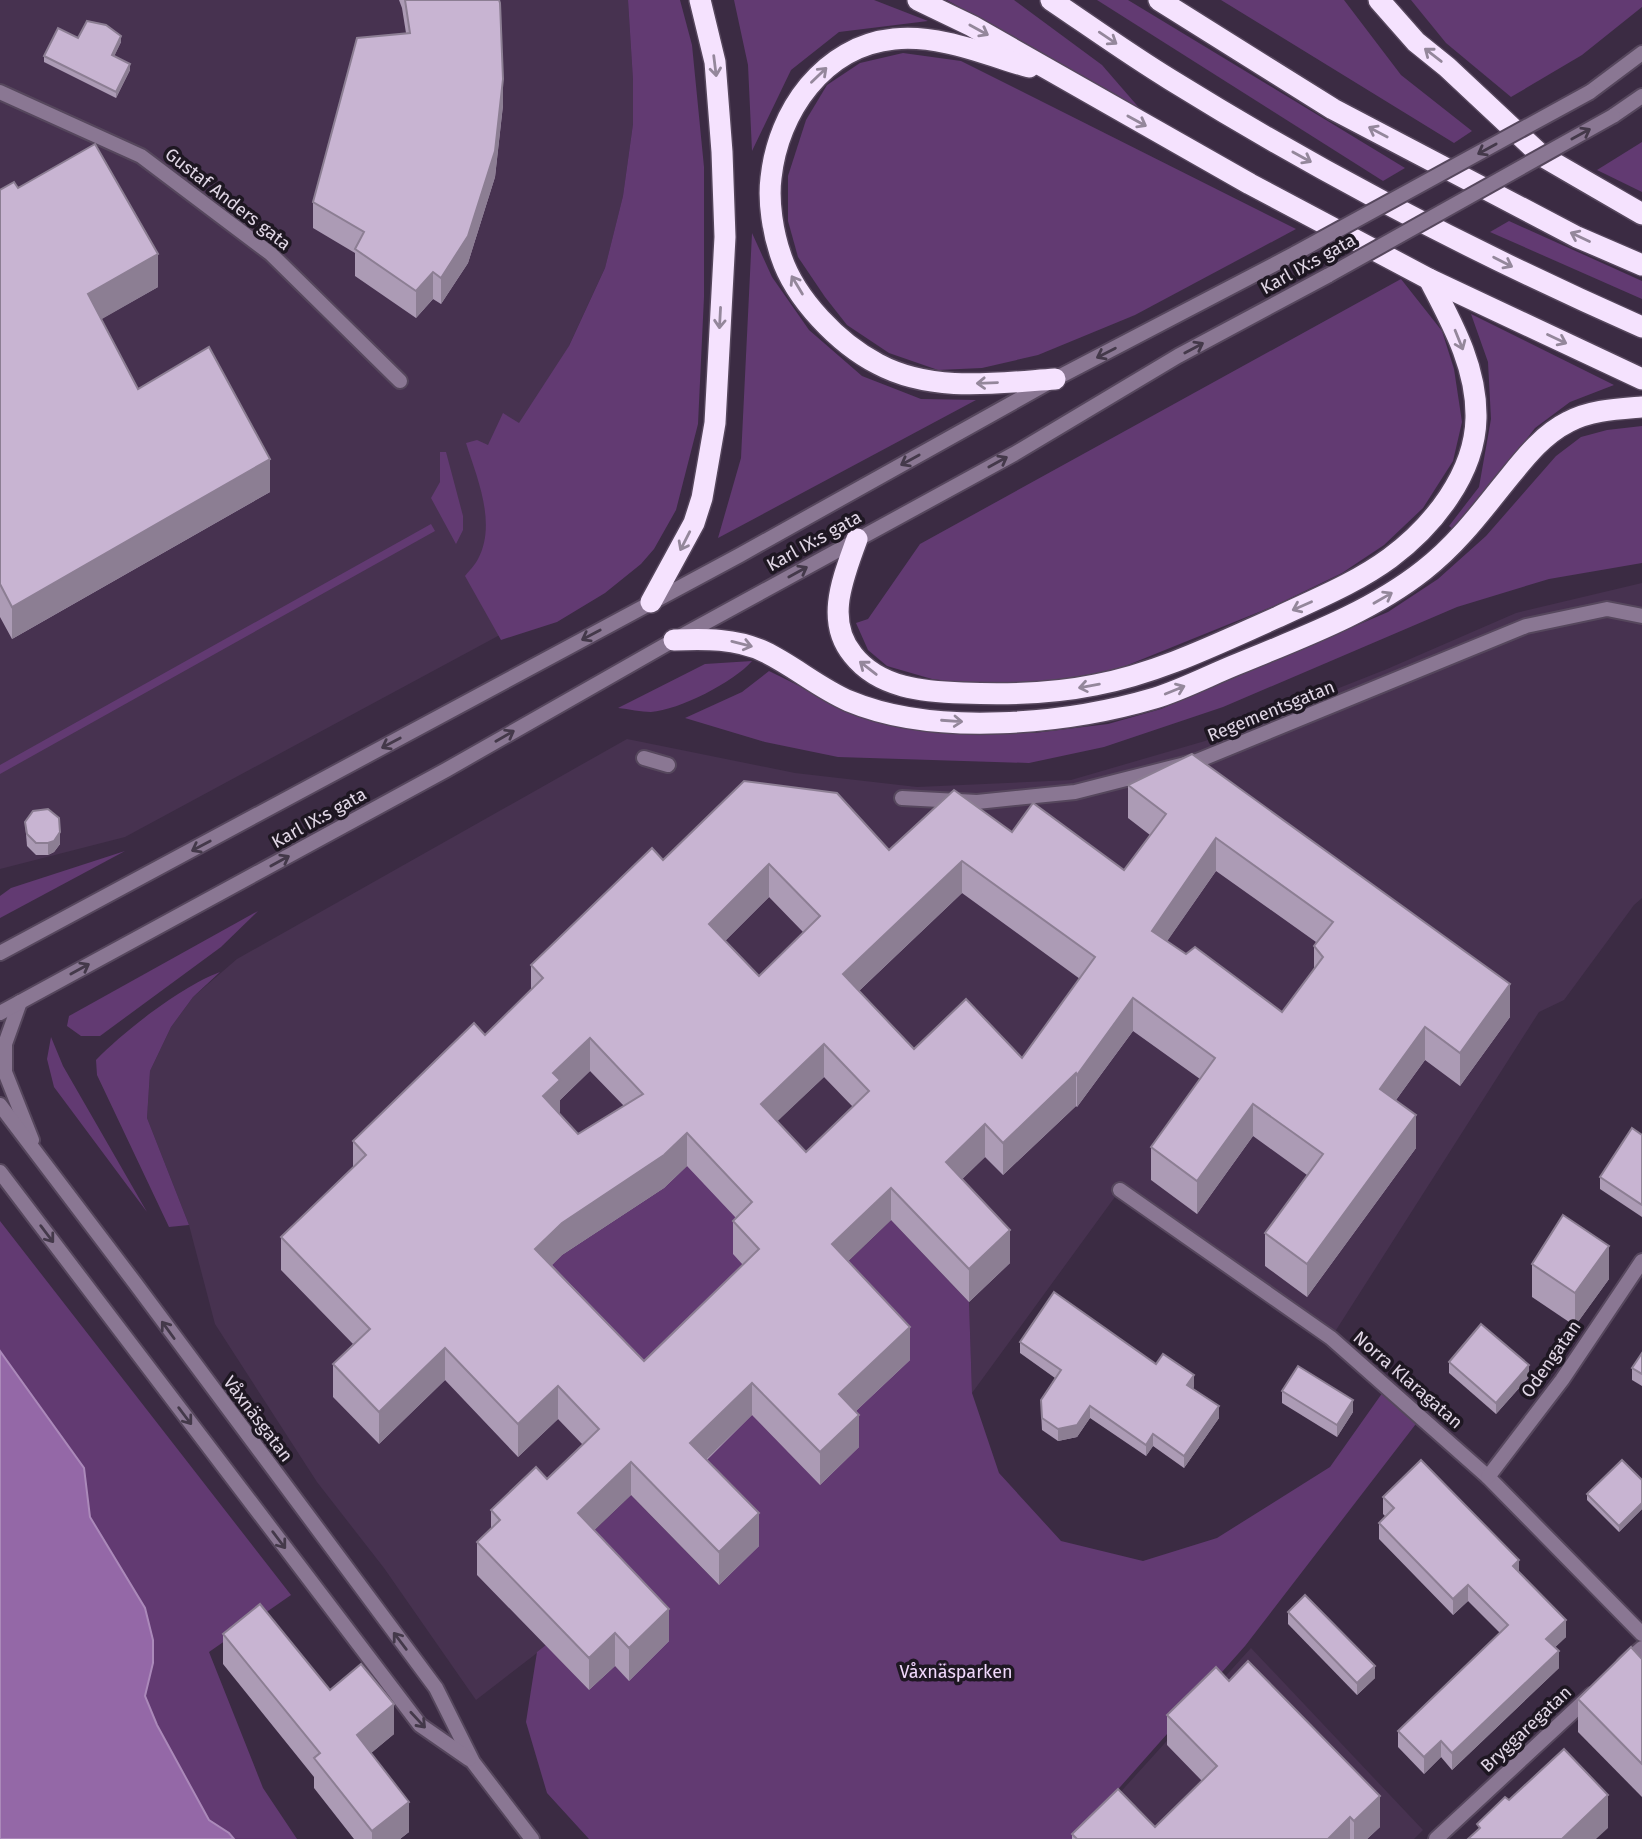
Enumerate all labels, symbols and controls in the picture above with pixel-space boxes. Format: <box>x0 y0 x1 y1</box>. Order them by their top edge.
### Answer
one-way arrow <box>969 23 989 37</box>
one-way arrow <box>1098 31 1117 45</box>
one-way arrow <box>1424 48 1442 63</box>
one-way arrow <box>709 55 722 77</box>
one-way arrow <box>810 67 827 84</box>
one-way arrow <box>1126 115 1147 128</box>
one-way arrow <box>1368 125 1389 139</box>
one-way arrow <box>1570 127 1590 141</box>
one-way arrow <box>1477 142 1498 156</box>
street label: Gustaf Anders gata <box>161 143 295 255</box>
one-way arrow <box>1291 150 1311 164</box>
street label: Karl IX:s gata <box>1257 229 1359 299</box>
one-way arrow <box>1569 230 1590 243</box>
one-way arrow <box>1493 255 1513 269</box>
one-way arrow <box>789 275 803 295</box>
one-way arrow <box>714 306 727 329</box>
one-way arrow <box>1454 329 1467 351</box>
one-way arrow <box>1546 333 1568 346</box>
one-way arrow <box>1183 340 1204 354</box>
one-way arrow <box>1096 347 1117 360</box>
one-way arrow <box>976 377 999 390</box>
one-way arrow <box>901 453 921 467</box>
one-way arrow <box>987 455 1007 469</box>
street label: Karl IX:s gata <box>763 506 865 576</box>
one-way arrow <box>677 530 691 551</box>
one-way arrow <box>787 565 808 578</box>
one-way arrow <box>1373 591 1393 605</box>
one-way arrow <box>1292 600 1313 613</box>
one-way arrow <box>581 628 602 642</box>
one-way arrow <box>730 638 753 651</box>
one-way arrow <box>859 661 877 676</box>
street label: Regementsgatan <box>1204 675 1338 747</box>
one-way arrow <box>1078 680 1101 693</box>
one-way arrow <box>1164 682 1186 695</box>
one-way arrow <box>940 714 963 727</box>
one-way arrow <box>495 729 515 743</box>
one-way arrow <box>381 737 402 750</box>
street label: Karl IX:s gata <box>268 783 370 853</box>
one-way arrow <box>191 839 211 853</box>
one-way arrow <box>269 853 290 867</box>
one-way arrow <box>70 962 90 976</box>
one-way arrow <box>40 1225 55 1243</box>
street label: Odengatan <box>1516 1316 1586 1402</box>
one-way arrow <box>161 1321 176 1340</box>
street label: Norra Klaragatan <box>1349 1327 1467 1433</box>
street label: Våxnäsgatan <box>219 1372 297 1466</box>
one-way arrow <box>177 1406 192 1424</box>
one-way arrow <box>272 1530 287 1549</box>
one-way arrow <box>393 1632 407 1651</box>
park label: Våxnäsparken <box>899 1661 1013 1683</box>
street label: Bryggaregatan <box>1476 1681 1576 1777</box>
one-way arrow <box>410 1711 426 1729</box>

